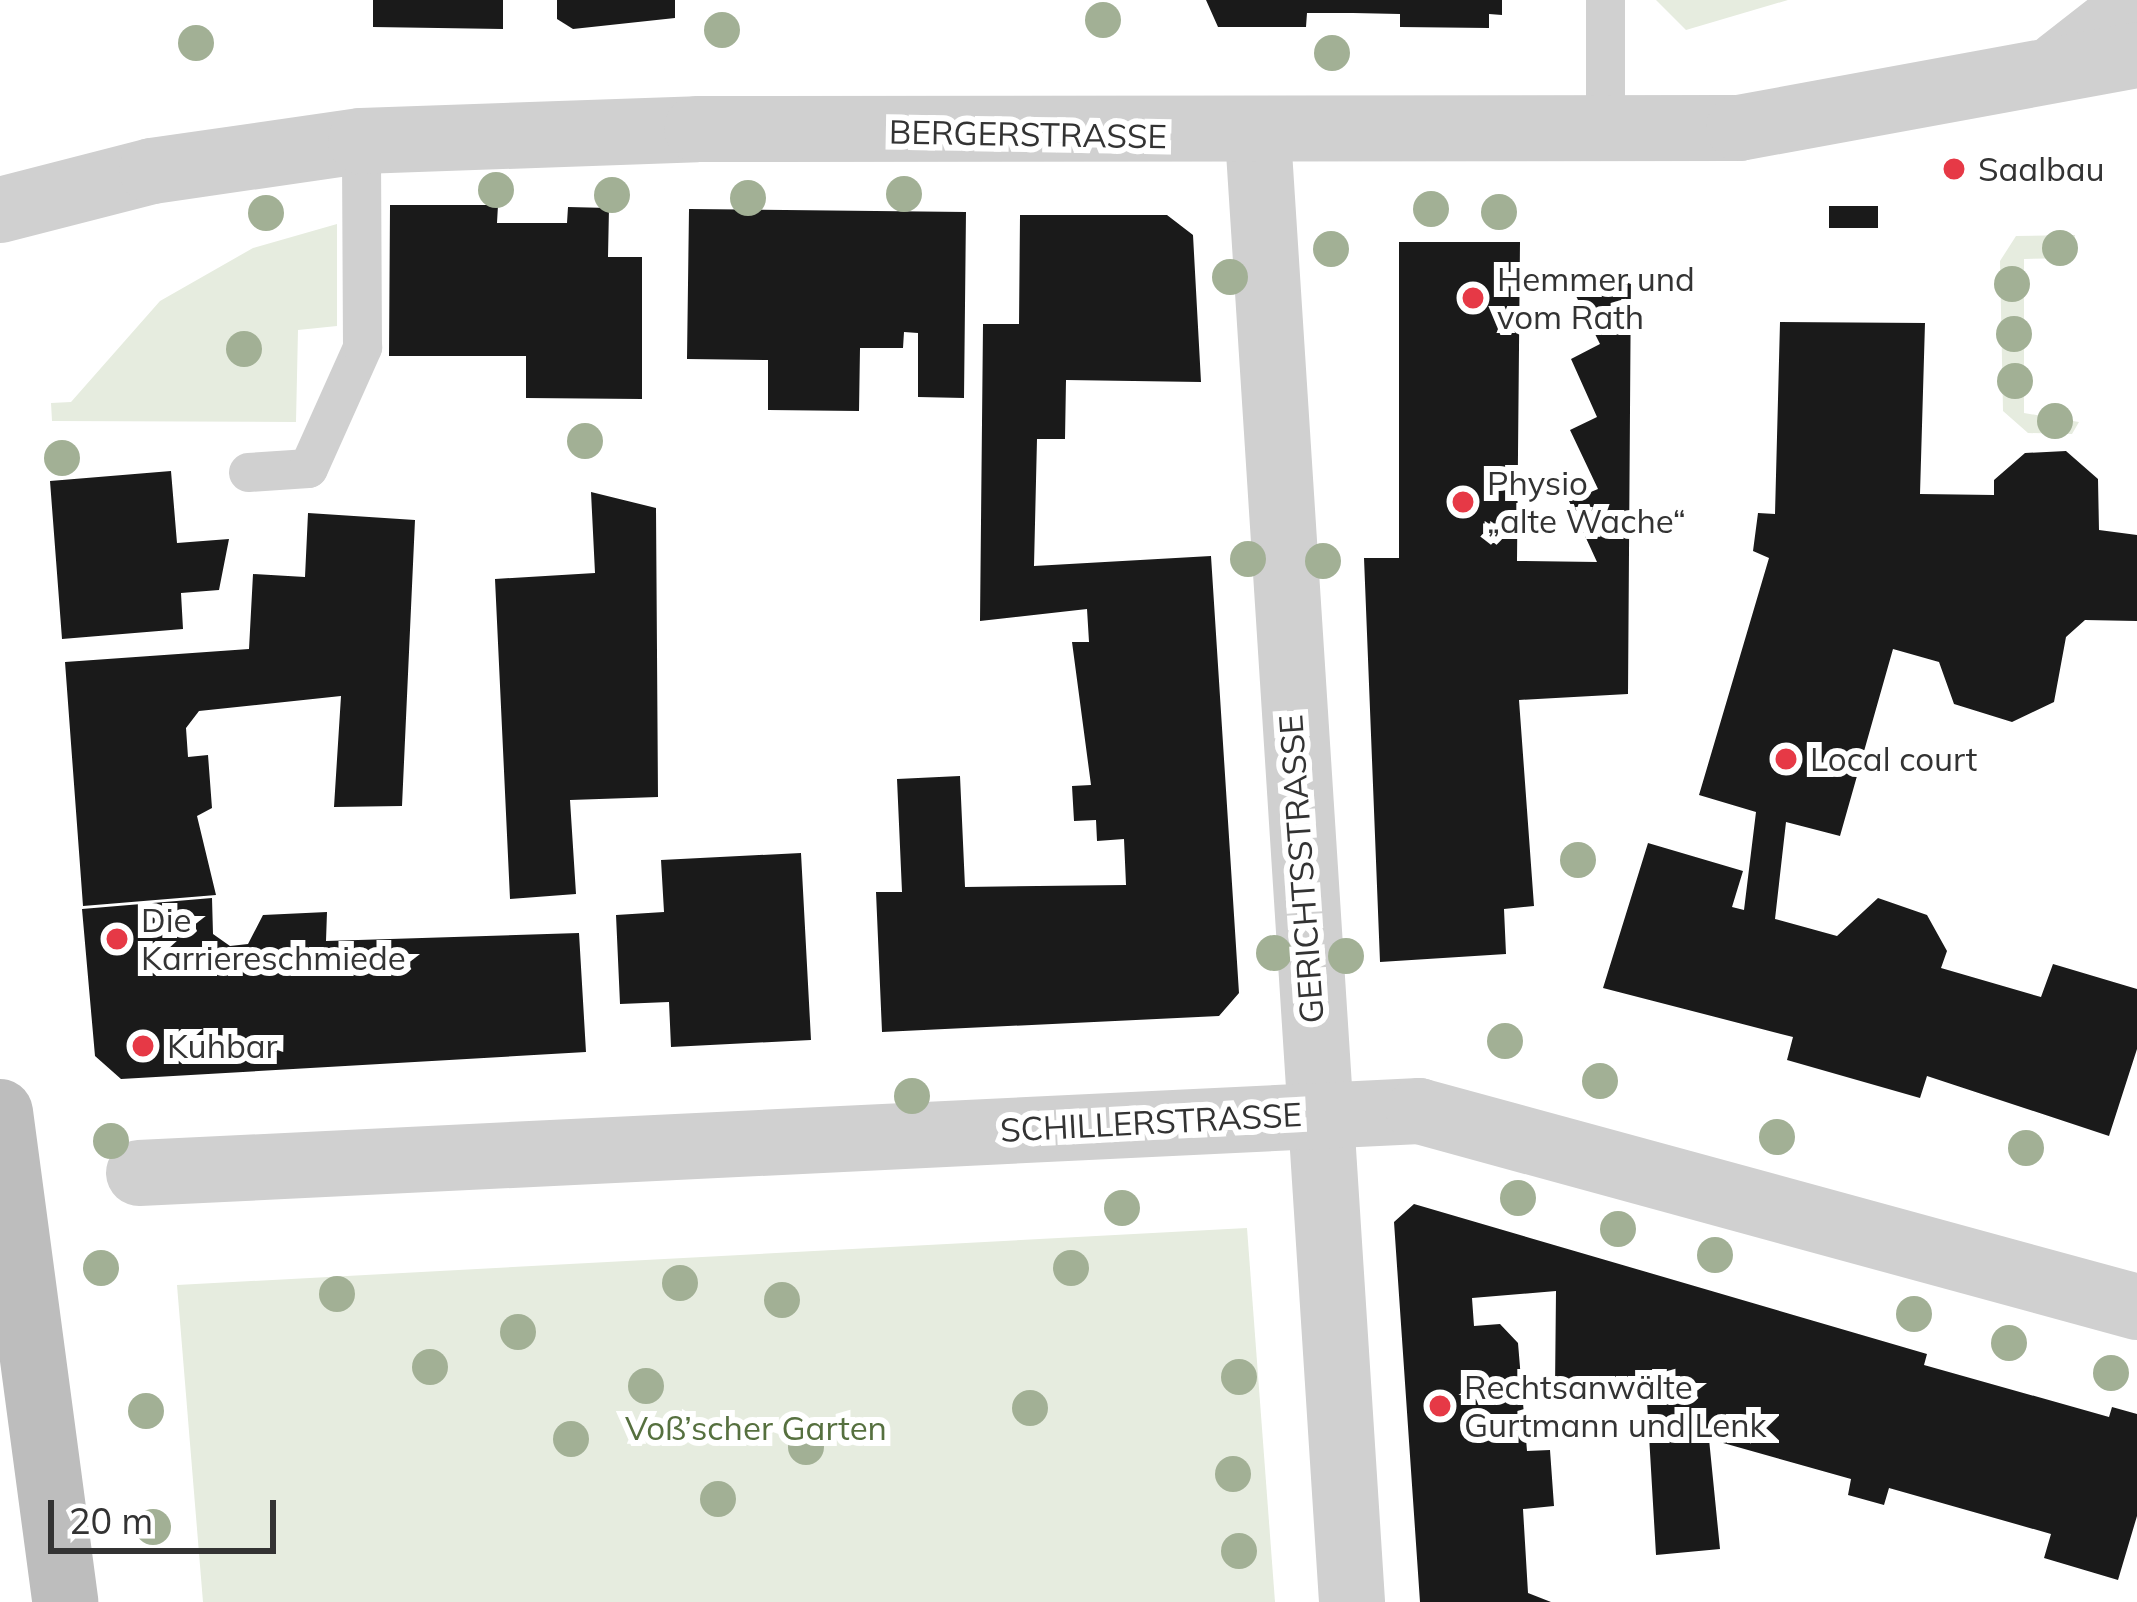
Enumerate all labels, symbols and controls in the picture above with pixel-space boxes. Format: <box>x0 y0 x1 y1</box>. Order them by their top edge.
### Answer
street label: BERGERSTRASSE <box>889 112 1167 156</box>
place label: Saalbau <box>1978 149 2105 189</box>
marker: Saalbau <box>1941 156 1967 182</box>
place label: Hemmer und vom Rath <box>1497 259 1695 337</box>
marker: Hemmer und vom Rath <box>1460 285 1486 311</box>
place label: Physio „alte Wache“ <box>1487 463 1686 541</box>
marker: Physio „alte Wache“ <box>1450 489 1476 515</box>
street label: GERICHTSSTRASSE <box>1270 713 1332 1025</box>
place label: Local court <box>1810 739 1977 779</box>
marker: Local court <box>1773 746 1799 772</box>
place label: Die Karriereschmiede <box>141 900 406 978</box>
marker: Die Karriereschmiede <box>104 926 130 952</box>
place label: Kuhbar <box>167 1026 278 1066</box>
marker: Kuhbar <box>130 1033 156 1059</box>
street label: SCHILLERSTRASSE <box>999 1094 1303 1150</box>
place label: Rechtsanwälte Gurtmann und Lenk <box>1464 1367 1767 1445</box>
marker: Rechtsanwälte Gurtmann und Lenk <box>1427 1393 1453 1419</box>
park label: Voß’scher Garten <box>625 1408 887 1448</box>
scale bar <box>54 1476 282 1550</box>
text: 20 m <box>69 1498 153 1543</box>

